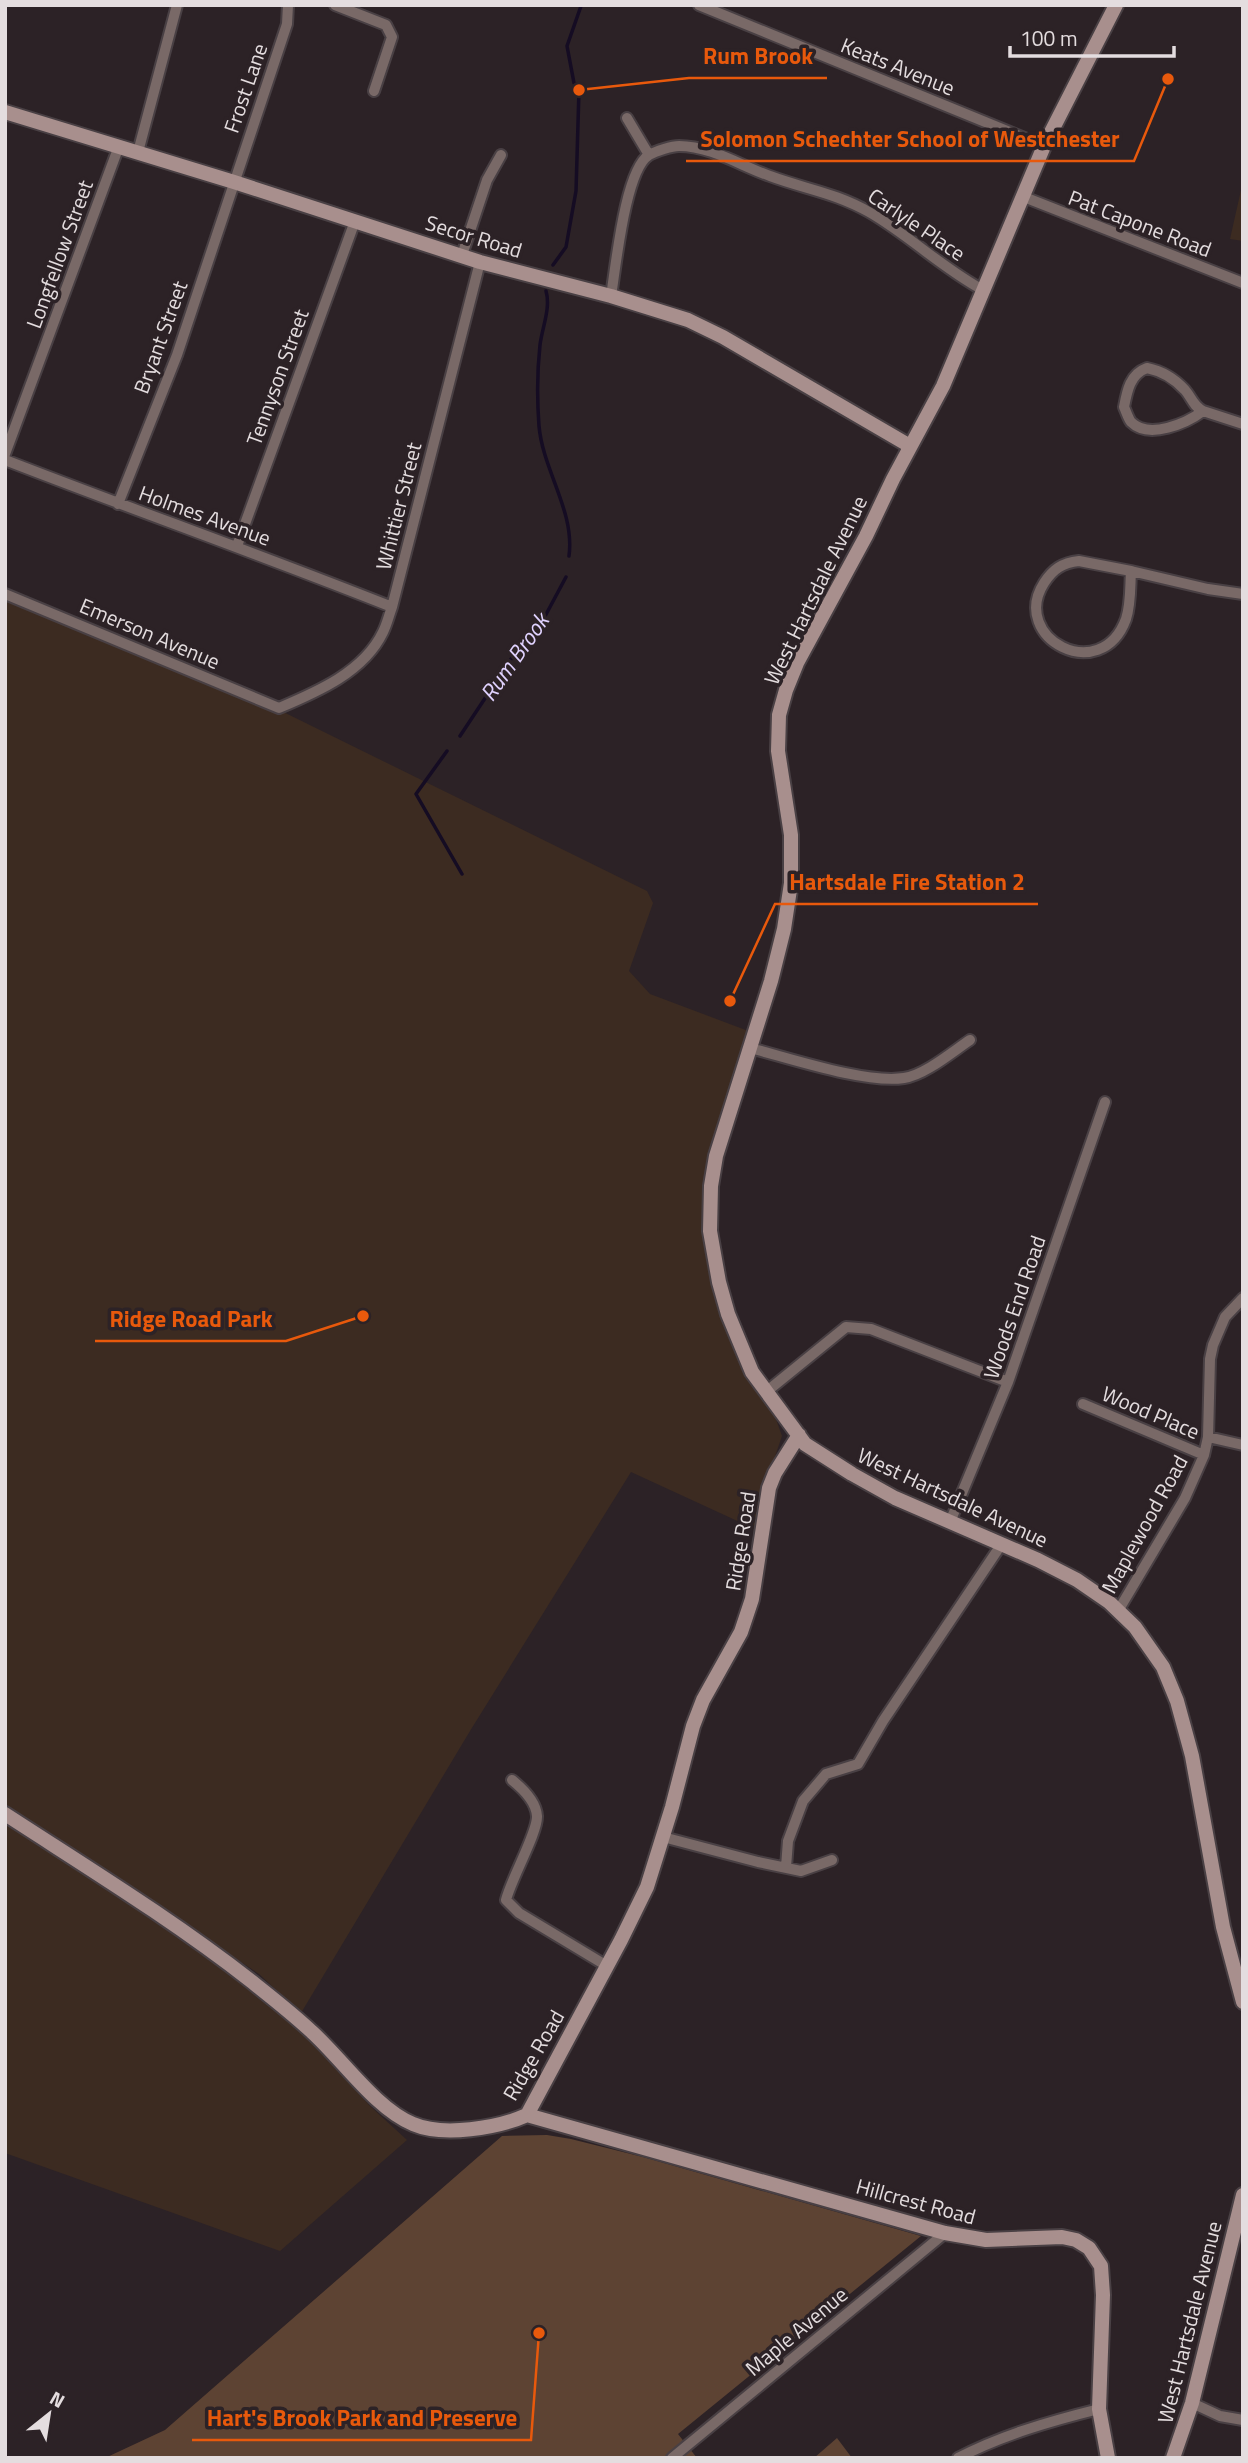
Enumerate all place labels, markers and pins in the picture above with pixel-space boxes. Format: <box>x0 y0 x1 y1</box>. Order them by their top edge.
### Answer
callout: Rum Brook <box>689 34 827 78</box>
callout: Solomon Schechter School of Westchester <box>686 117 1134 161</box>
callout: Hartsdale Fire Station 2 <box>775 860 1038 904</box>
callout: Ridge Road Park <box>95 1297 286 1341</box>
callout: Hart's Brook Park and Preserve <box>192 2396 531 2440</box>

